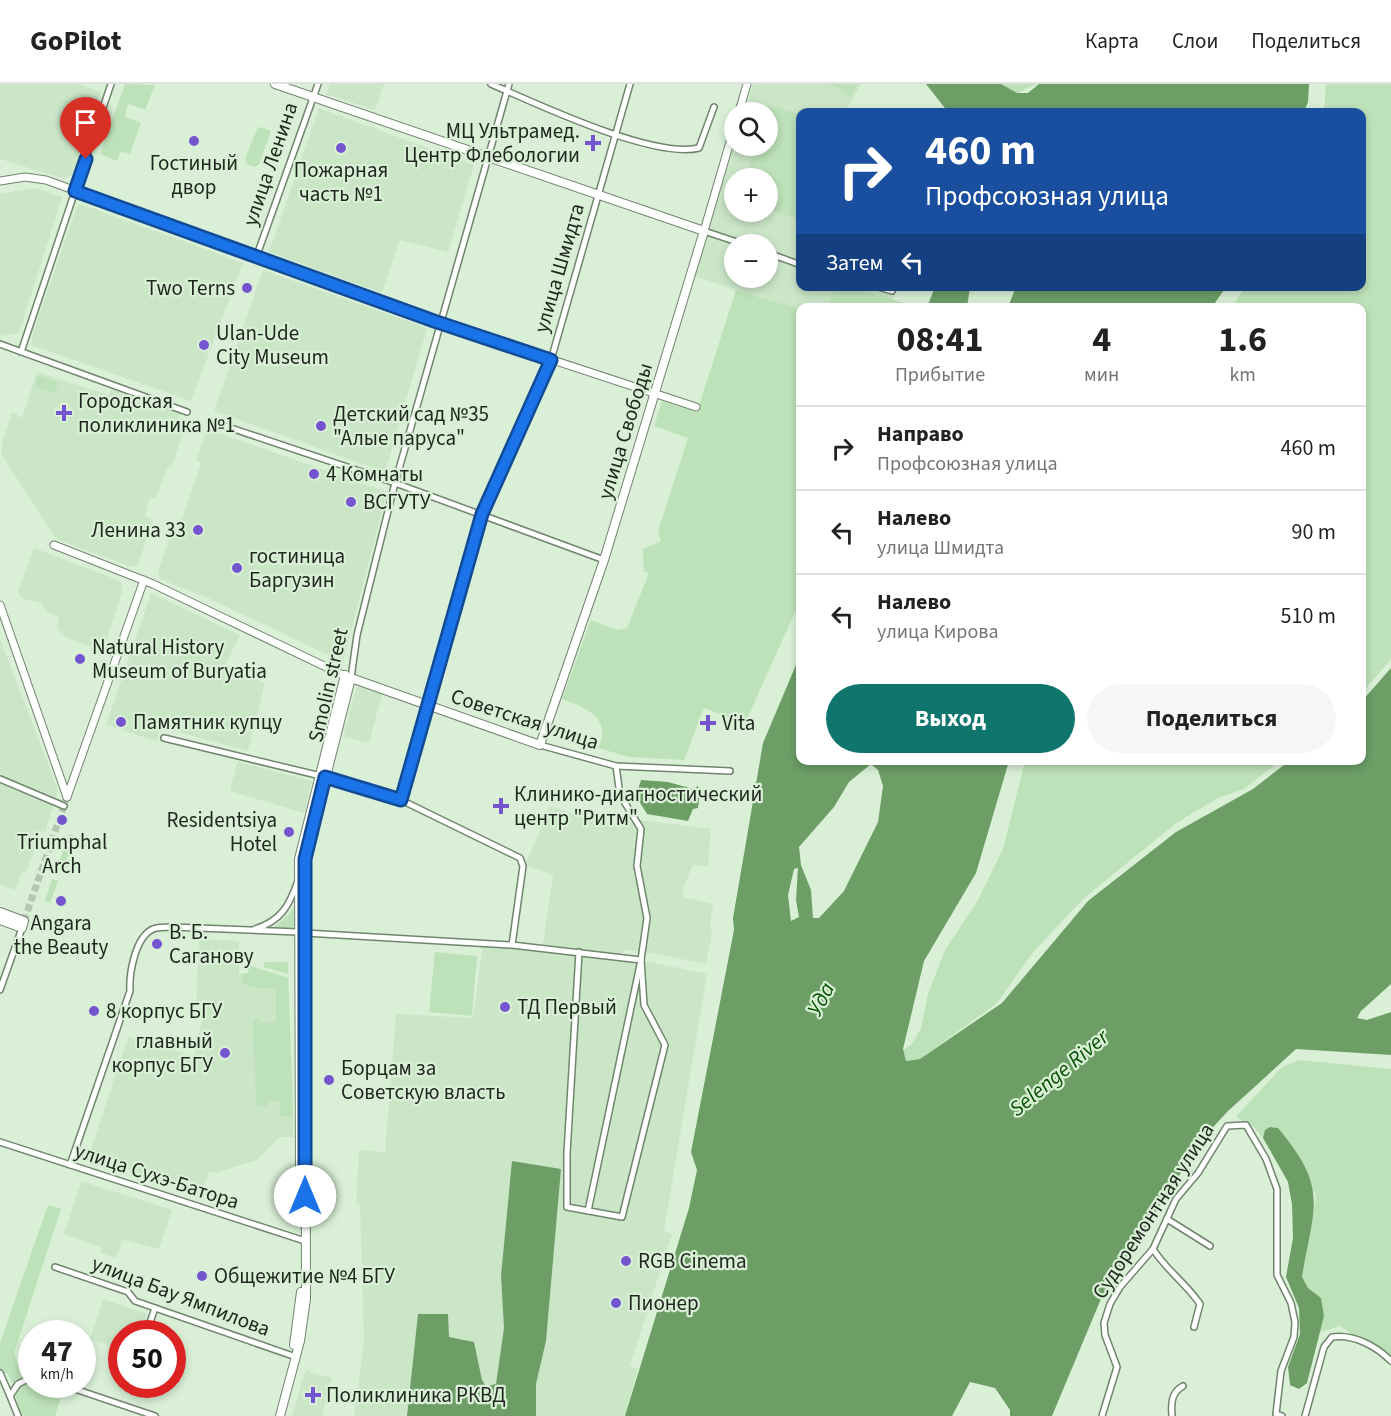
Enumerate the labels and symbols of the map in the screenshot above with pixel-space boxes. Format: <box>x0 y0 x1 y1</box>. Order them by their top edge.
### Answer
pin <box>60 97 111 159</box>
street label: улица Ленина <box>235 98 305 230</box>
place label: МЦ Ультрамед. Центр Флебологии <box>404 116 580 170</box>
marker: Гостиный двор <box>187 134 201 148</box>
marker: МЦ Ультрамед. Центр Флебологии <box>584 134 602 152</box>
marker: Пожарная часть №1 <box>334 141 348 155</box>
place label: Гостиный двор <box>150 148 238 202</box>
place label: Пожарная часть №1 <box>294 155 388 209</box>
street label: улица Шмидта <box>526 200 592 336</box>
place label: Two Terns <box>146 273 235 303</box>
marker: Two Terns <box>240 281 254 295</box>
place label: Ulan-Ude City Museum <box>216 318 329 372</box>
marker: Ulan-Ude City Museum <box>197 338 211 352</box>
street label: улица Свободы <box>590 359 660 503</box>
place label: Городская поликлиника №1 <box>78 386 235 440</box>
place label: Детский сад №35 "Алые паруса" <box>333 399 489 453</box>
marker: Городская поликлиника №1 <box>55 404 73 422</box>
marker: Детский сад №35 "Алые паруса" <box>314 419 328 433</box>
place label: 4 Комнаты <box>326 459 423 489</box>
marker: 4 Комнаты <box>307 467 321 481</box>
place label: ВСГУТУ <box>363 487 431 517</box>
marker: ВСГУТУ <box>344 495 358 509</box>
place label: Ленина 33 <box>91 515 186 545</box>
marker: Ленина 33 <box>191 523 205 537</box>
place label: гостиница Баргузин <box>249 541 345 595</box>
marker: гостиница Баргузин <box>230 561 244 575</box>
street label: Smolin street <box>300 625 356 745</box>
place label: Natural History Museum of Buryatia <box>92 632 267 686</box>
marker: Natural History Museum of Buryatia <box>73 652 87 666</box>
street label: Советская улица <box>447 681 603 757</box>
place label: Памятник купцу <box>133 707 282 737</box>
place label: Vita <box>722 708 755 738</box>
marker: Vita <box>699 714 717 732</box>
marker: Памятник купцу <box>114 715 128 729</box>
place label: Клинико-диагностический центр "Ритм" <box>514 779 762 833</box>
marker: Клинико-диагностический центр "Ритм" <box>492 797 510 815</box>
place label: Residentsiya Hotel <box>166 805 277 859</box>
marker: Triumphal Arch <box>55 813 69 827</box>
marker: Residentsiya Hotel <box>282 825 296 839</box>
place label: Triumphal Arch <box>17 827 107 881</box>
marker: Angara the Beauty <box>54 894 68 908</box>
place label: Angara the Beauty <box>14 908 108 962</box>
place label: В. Б. Саганову <box>169 917 254 971</box>
marker: В. Б. Саганову <box>150 937 164 951</box>
water label: Уда <box>799 977 843 1021</box>
place label: ТД Первый <box>517 992 617 1022</box>
place label: 8 корпус БГУ <box>106 996 222 1026</box>
marker: ТД Первый <box>498 1000 512 1014</box>
marker: 8 корпус БГУ <box>87 1004 101 1018</box>
water label: Selenge River <box>1002 1021 1117 1124</box>
place label: главный корпус БГУ <box>111 1026 213 1080</box>
marker: главный корпус БГУ <box>218 1046 232 1060</box>
place label: Борцам за Советскую власть <box>341 1053 506 1107</box>
marker: Борцам за Советскую власть <box>322 1073 336 1087</box>
street label: Судоремонтная улица <box>1085 1117 1221 1305</box>
street label: улица Сухэ-Батора <box>71 1135 243 1217</box>
position arrow <box>273 1164 337 1228</box>
place label: RGB Cinema <box>638 1246 747 1276</box>
street label: улица Бау Ямпилова <box>87 1248 275 1344</box>
marker: RGB Cinema <box>619 1254 633 1268</box>
place label: Общежитие №4 БГУ <box>214 1261 395 1291</box>
marker: Общежитие №4 БГУ <box>195 1269 209 1283</box>
place label: Пионер <box>628 1288 699 1318</box>
marker: Пионер <box>609 1296 623 1310</box>
speed limit sign: 50 <box>108 1320 186 1398</box>
place label: Поликлиника РКВД <box>326 1380 506 1410</box>
marker: Поликлиника РКВД <box>304 1386 322 1404</box>

